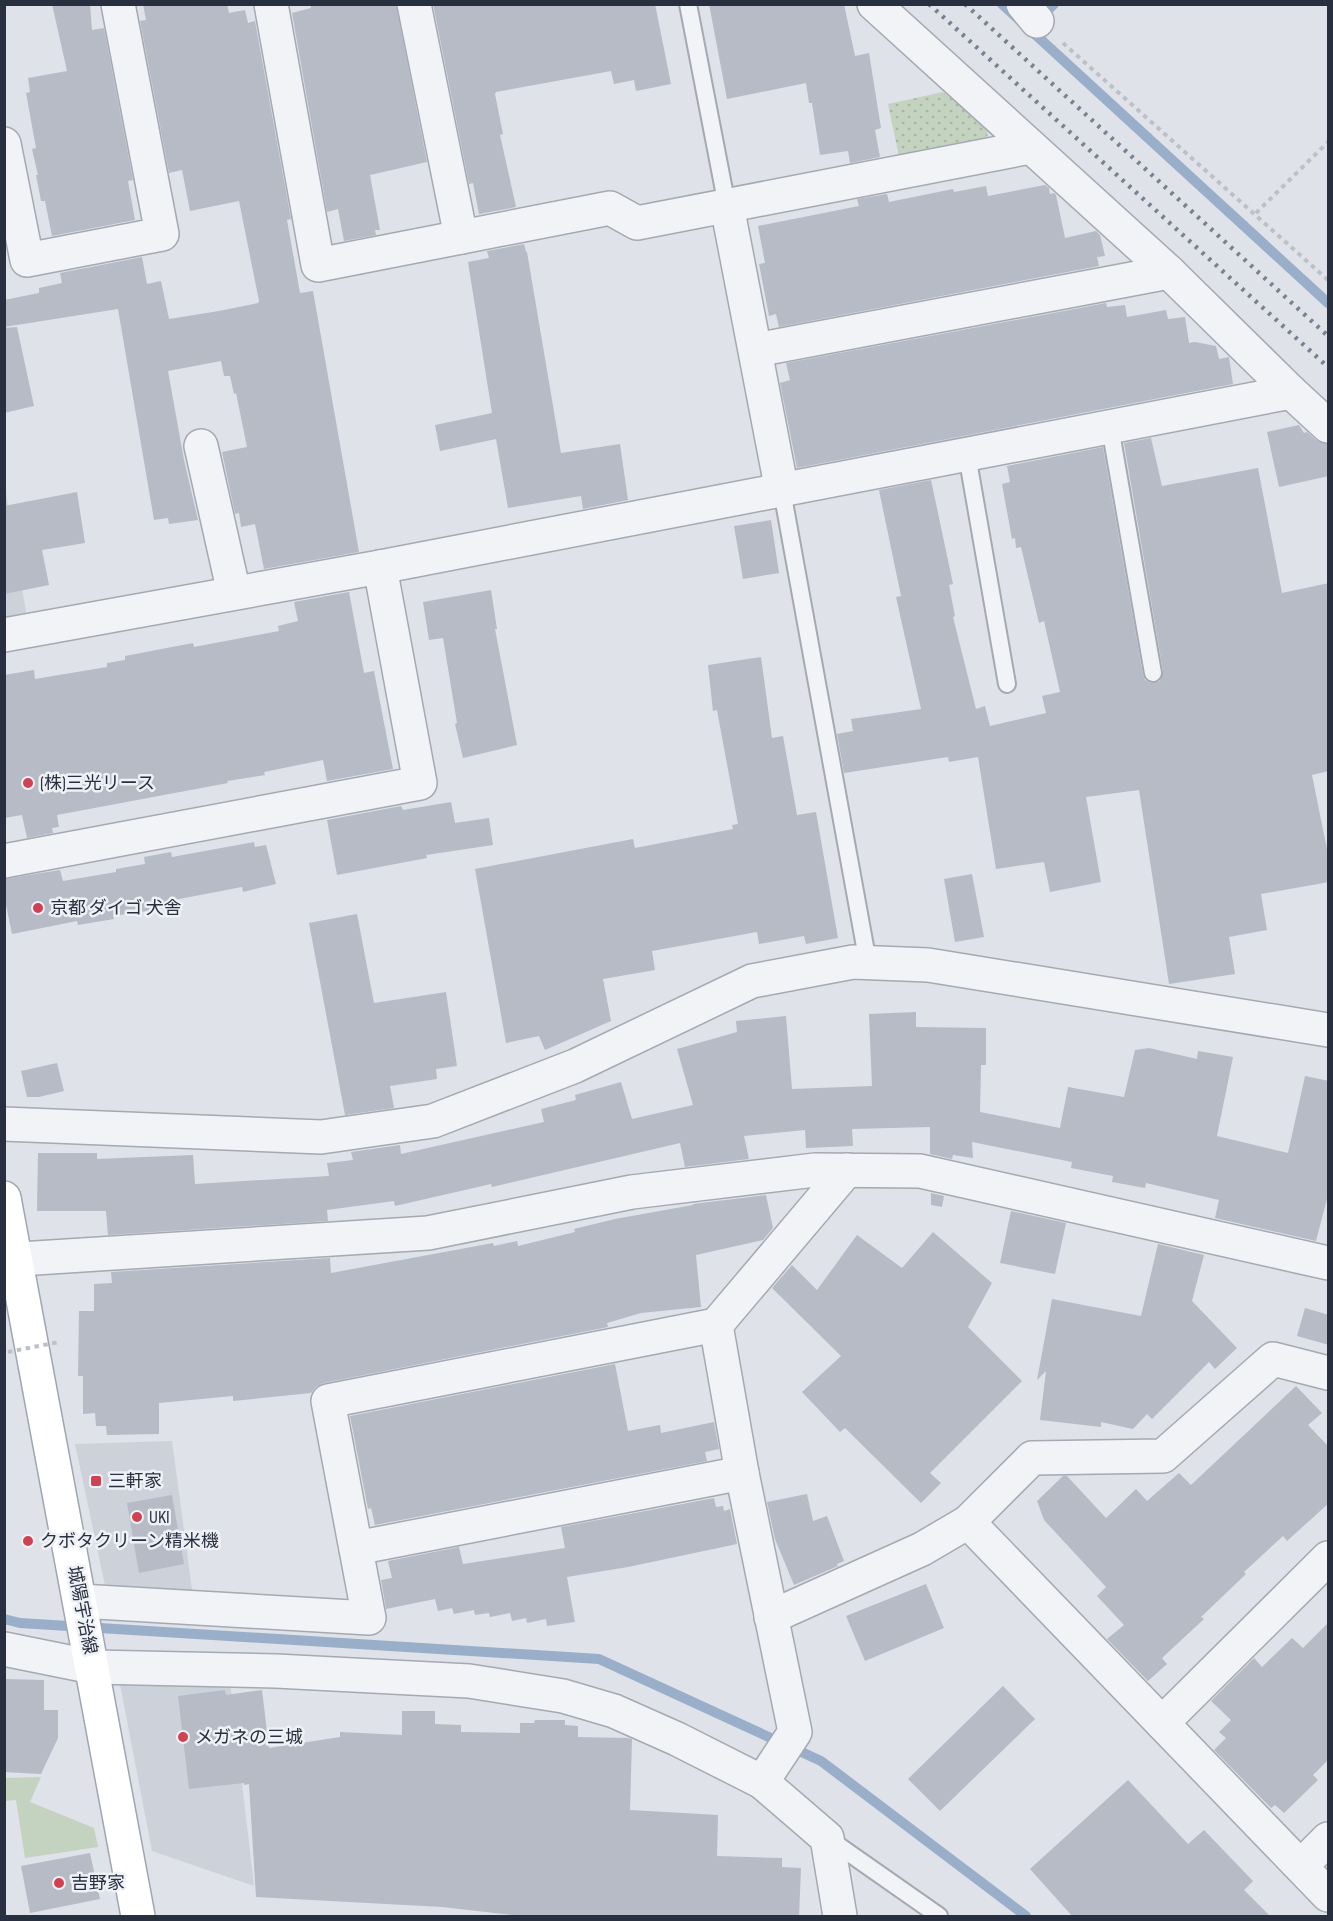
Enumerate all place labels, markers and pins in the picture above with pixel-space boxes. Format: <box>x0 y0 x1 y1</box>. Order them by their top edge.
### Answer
place label: (株)三光リース <box>40 773 155 794</box>
marker: (株)三光リース <box>21 776 35 790</box>
place label: 京都 ダイゴ 犬舎 <box>50 898 182 919</box>
marker: 京都 ダイゴ 犬舎 <box>31 901 45 915</box>
place label: 三軒家 <box>108 1471 162 1492</box>
marker: 三軒家 <box>89 1474 103 1488</box>
place label: UKI <box>149 1507 170 1528</box>
marker: UKI <box>130 1510 144 1524</box>
place label: クボタクリーン精米機 <box>40 1531 219 1552</box>
marker: クボタクリーン精米機 <box>21 1534 35 1548</box>
place label: メガネの三城 <box>195 1727 303 1748</box>
marker: メガネの三城 <box>176 1730 190 1744</box>
place label: 吉野家 <box>71 1873 125 1894</box>
marker: 吉野家 <box>52 1876 66 1890</box>

